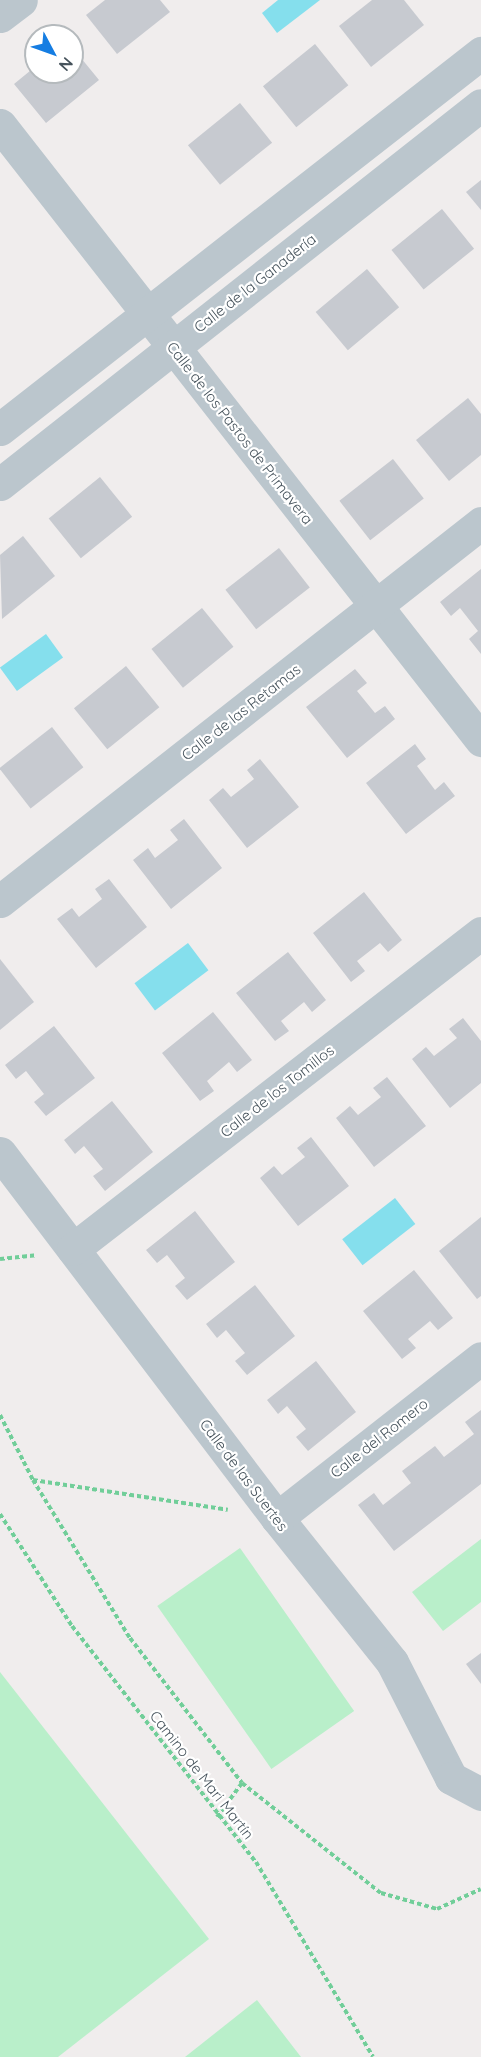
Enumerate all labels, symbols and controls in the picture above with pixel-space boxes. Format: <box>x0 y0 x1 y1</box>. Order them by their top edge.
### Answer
north arrow <box>24 24 84 84</box>
text: N <box>55 53 77 75</box>
street label: Calle de la Ganadería <box>191 230 319 336</box>
street label: Calle de los Pastos de Primavera <box>163 338 317 528</box>
street label: Calle de las Retamas <box>178 660 304 764</box>
street label: Calle de los Tomillos <box>217 1041 337 1141</box>
street label: Calle del Romero <box>327 1394 431 1482</box>
street label: Calle de las Suertes <box>196 1416 292 1534</box>
street label: Camino de Mari Martín <box>146 1707 258 1843</box>

